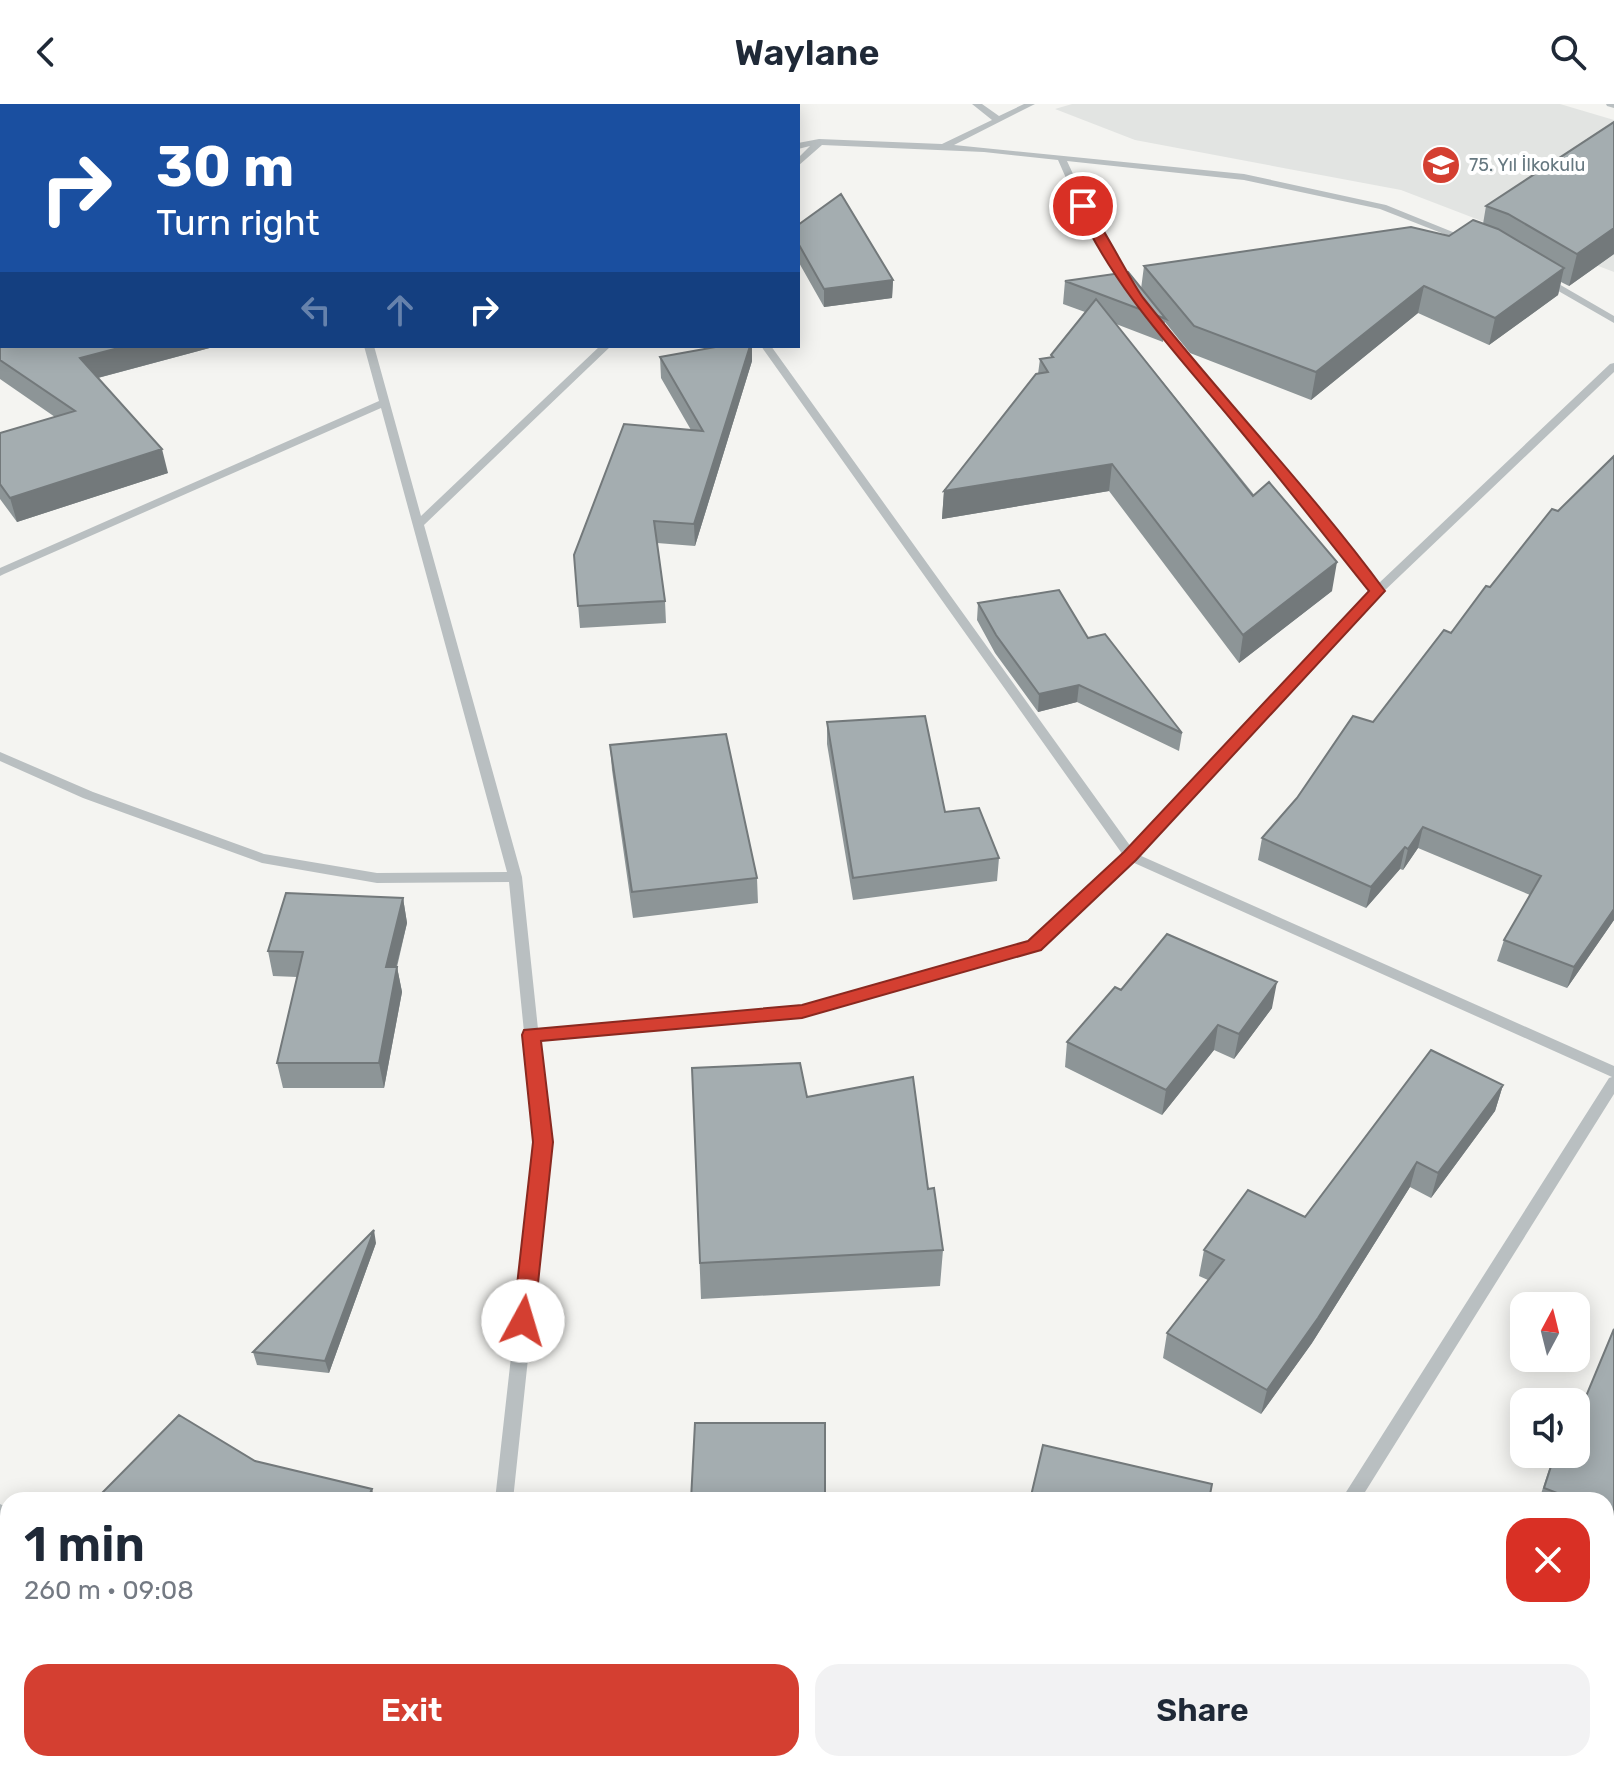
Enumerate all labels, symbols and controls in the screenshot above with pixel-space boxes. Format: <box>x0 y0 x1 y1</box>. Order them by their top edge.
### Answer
icon: back <box>24 30 68 74</box>
icon: search <box>1546 30 1590 74</box>
text: Waylane <box>735 31 879 74</box>
text: 30 m <box>156 134 294 200</box>
icon: right <box>24 136 128 240</box>
school or university icon: 75. Yıl İlkokulu <box>1420 144 1462 186</box>
place label: 75. Yıl İlkokulu <box>1469 154 1585 176</box>
pin <box>1049 172 1117 240</box>
icon: arrive <box>1061 184 1105 228</box>
text: Turn right <box>156 201 320 244</box>
icon: left <box>294 288 338 332</box>
icon: ahead <box>378 288 422 332</box>
icon: right <box>462 288 506 332</box>
position arrow <box>481 1279 565 1363</box>
north arrow <box>1510 1292 1590 1372</box>
map controls <box>1510 1292 1590 1468</box>
button: sound <box>1510 1388 1590 1468</box>
text: 1 min <box>24 1516 145 1573</box>
button: close <box>1506 1518 1590 1602</box>
text: 260 m · 09:08 <box>24 1575 194 1606</box>
button: Exit <box>24 1664 799 1756</box>
button: Share <box>815 1664 1590 1756</box>

